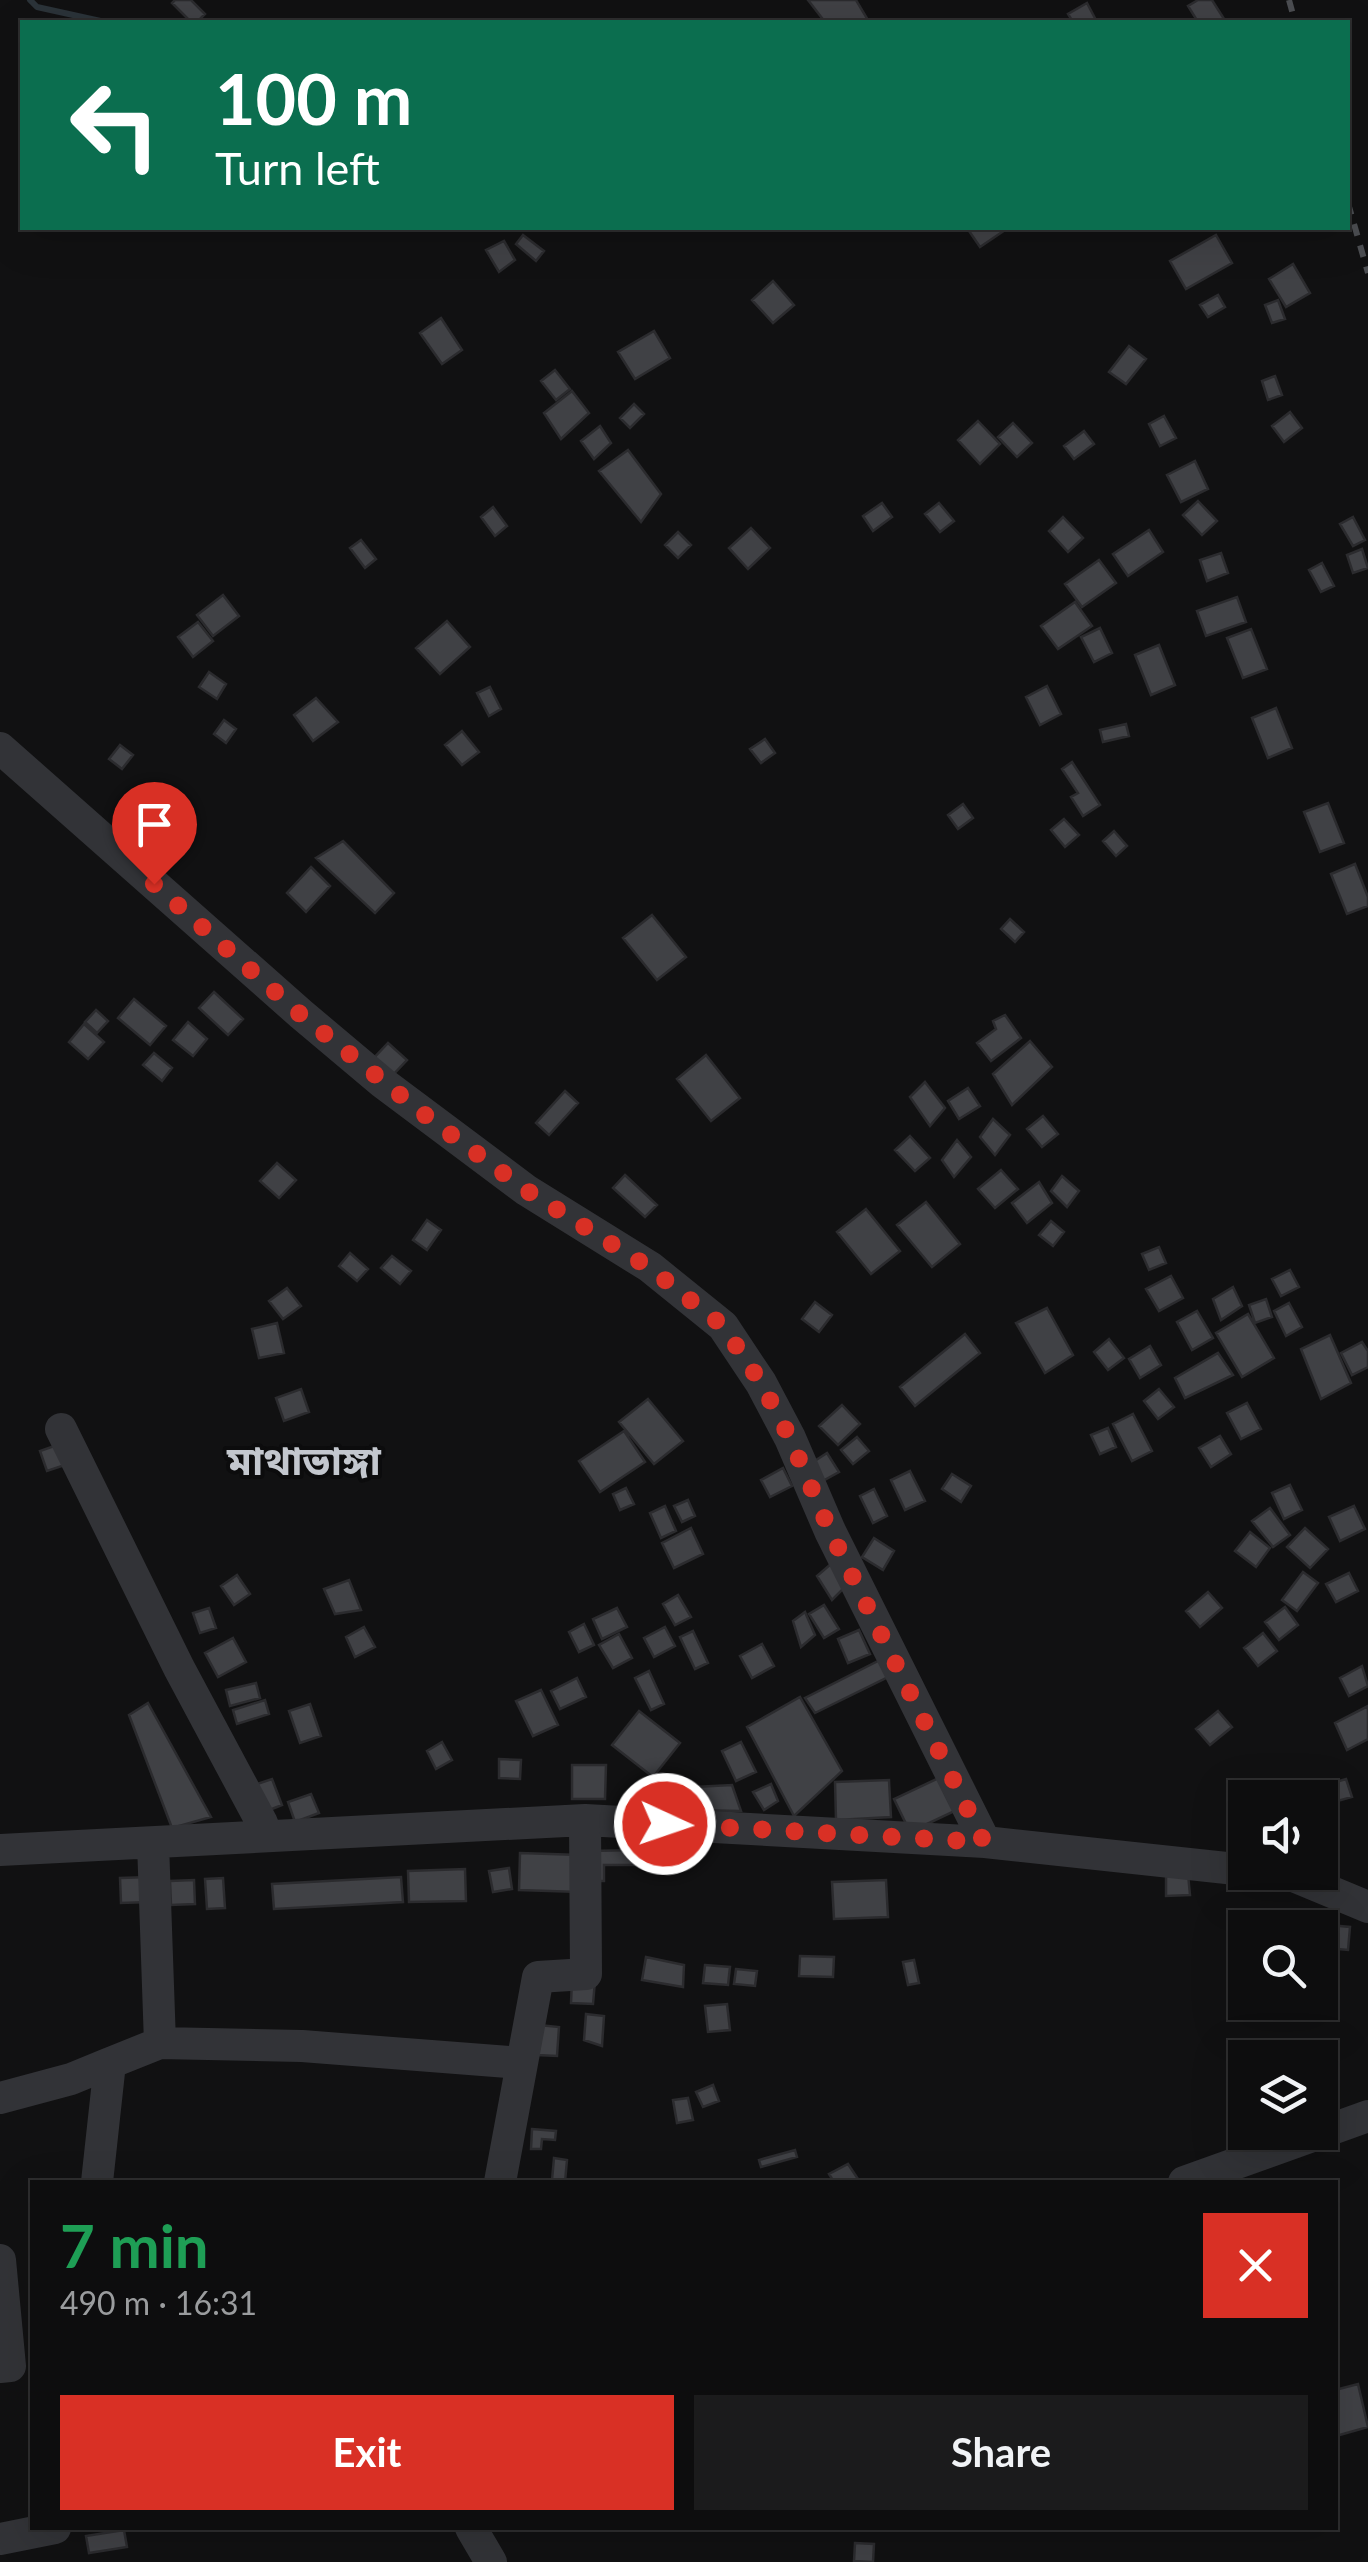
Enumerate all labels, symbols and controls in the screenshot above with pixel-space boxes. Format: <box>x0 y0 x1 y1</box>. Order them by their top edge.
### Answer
text: 100 m <box>215 56 412 140</box>
icon: left <box>50 60 180 190</box>
text: Turn left <box>215 141 380 195</box>
pin <box>112 782 197 885</box>
icon: arrive <box>127 797 182 852</box>
district label: মাথাভাঙ্গা <box>226 1436 382 1484</box>
position arrow <box>613 1772 717 1876</box>
map controls <box>1228 1780 1338 2150</box>
button: sound <box>1228 1780 1338 1890</box>
button: search <box>1228 1910 1338 2020</box>
button: layers <box>1228 2040 1338 2150</box>
text: 7 min <box>60 2209 209 2281</box>
button: close <box>1203 2213 1308 2318</box>
text: 490 m · 16:31 <box>60 2283 257 2322</box>
button: Exit <box>60 2395 674 2510</box>
button: Share <box>694 2395 1308 2510</box>

